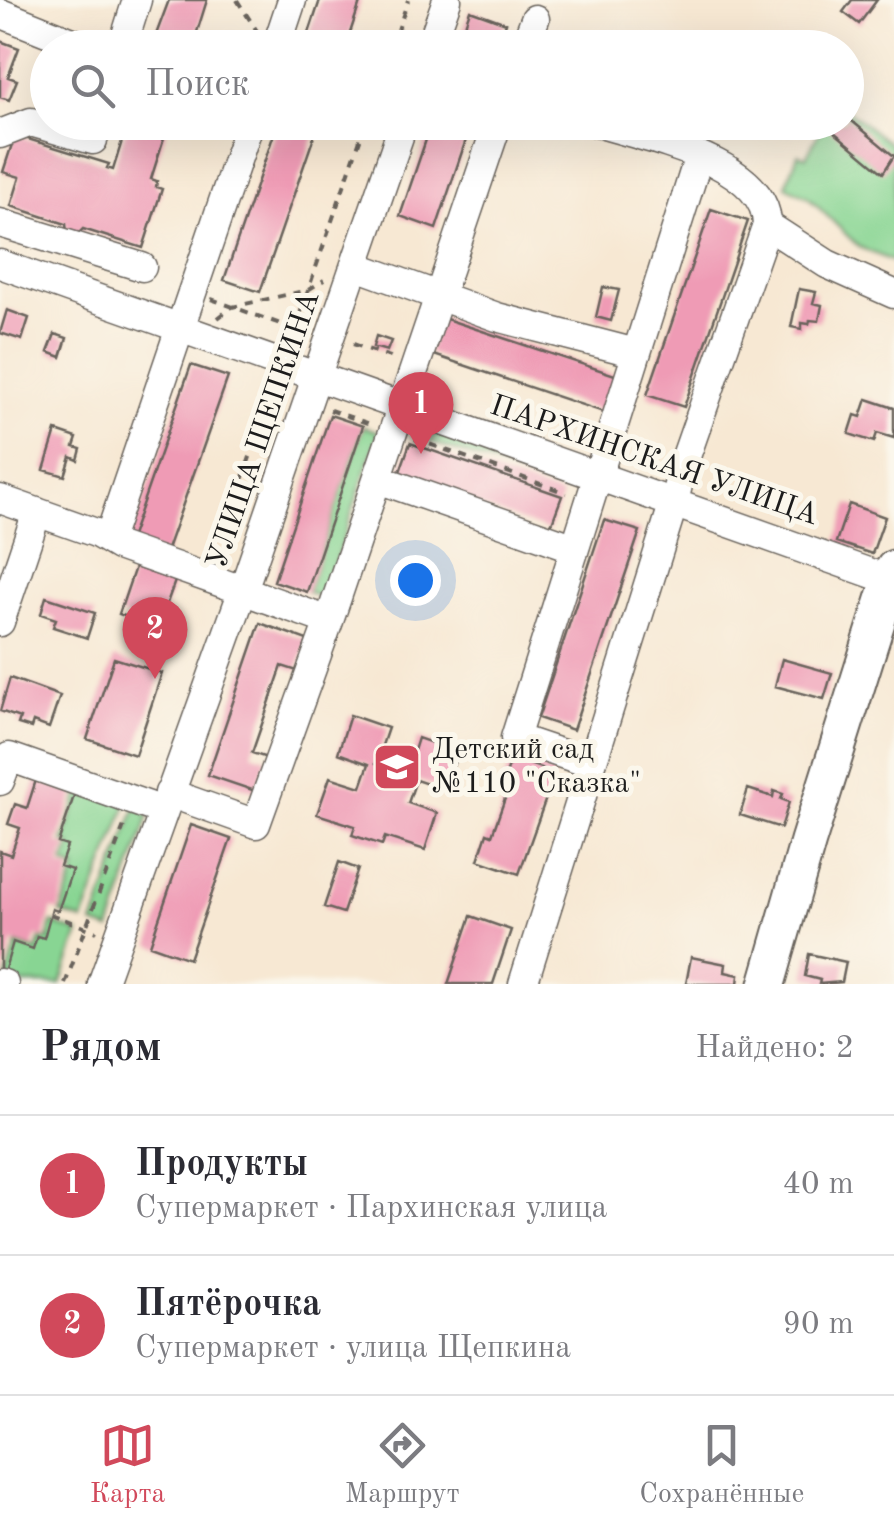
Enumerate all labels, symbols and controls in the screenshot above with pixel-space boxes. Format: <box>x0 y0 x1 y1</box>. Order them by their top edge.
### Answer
search box <box>30 30 864 140</box>
icon: search <box>65 58 120 113</box>
text: Поиск <box>145 66 250 104</box>
street label: УЛИЦА ЩЕПКИНА <box>202 287 326 573</box>
pin: 1 <box>388 372 454 454</box>
street label: ПАРХИНСКАЯ УЛИЦА <box>486 391 822 531</box>
your location <box>390 555 441 606</box>
pin: 2 <box>122 596 188 679</box>
place label: Детский сад №110 "Сказка" <box>432 735 641 799</box>
school or university icon: Детский сад №110 "Сказка" <box>371 741 423 793</box>
text: Рядом <box>40 1028 162 1070</box>
text: Найдено: 2 <box>695 1033 854 1065</box>
text: Продукты <box>135 1146 308 1184</box>
text: 1 <box>63 1169 82 1201</box>
text: 40 m <box>783 1169 854 1201</box>
text: Супермаркет · Пархинская улица <box>135 1193 607 1225</box>
text: Пятёрочка <box>135 1286 321 1324</box>
text: 2 <box>63 1309 82 1341</box>
text: 90 m <box>783 1309 854 1341</box>
text: Супермаркет · улица Щепкина <box>135 1333 571 1365</box>
tab: Карта <box>90 1418 165 1513</box>
tab: Маршрут <box>345 1418 460 1513</box>
tab: Сохранённые <box>639 1418 804 1513</box>

